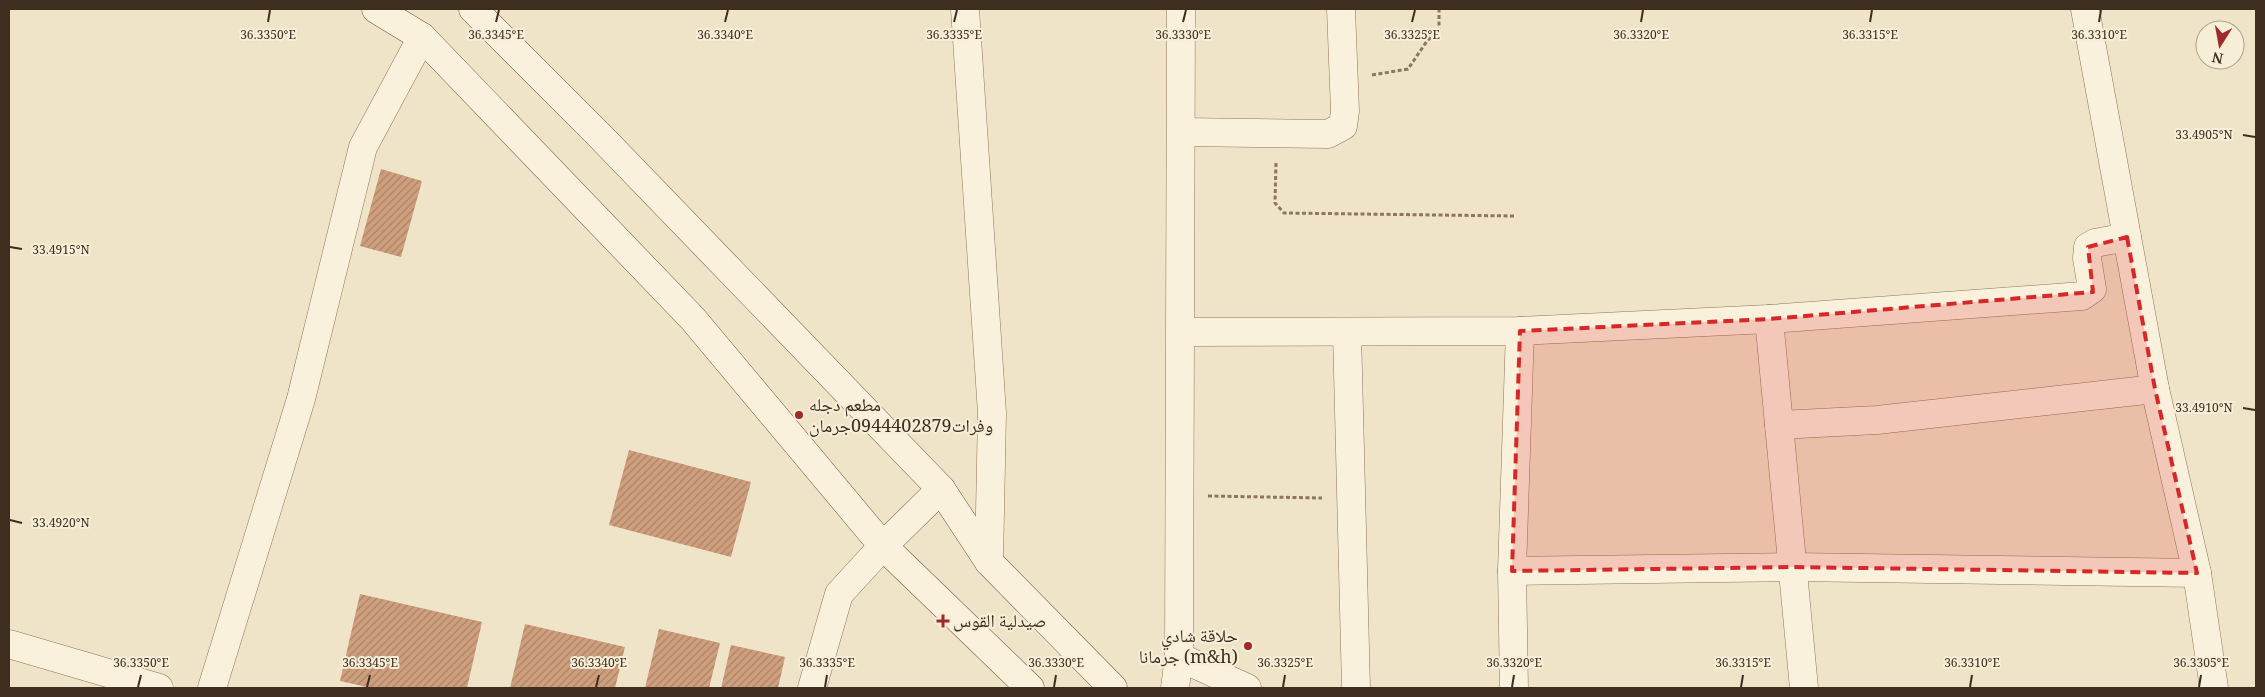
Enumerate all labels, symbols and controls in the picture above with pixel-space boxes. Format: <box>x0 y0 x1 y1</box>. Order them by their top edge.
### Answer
north arrow <box>2195 20 2245 70</box>
text: 36.3350°E <box>240 26 296 47</box>
text: 36.3345°E <box>468 26 524 47</box>
text: 36.3340°E <box>697 26 753 47</box>
text: 36.3335°E <box>926 26 982 47</box>
text: 36.3330°E <box>1155 26 1211 47</box>
text: 36.3325°E <box>1384 26 1440 47</box>
text: 36.3320°E <box>1613 26 1669 47</box>
text: 36.3315°E <box>1842 26 1898 47</box>
text: 36.3310°E <box>2071 26 2127 47</box>
text: N <box>2210 43 2226 69</box>
text: 33.4905°N <box>2175 126 2233 147</box>
text: 33.4915°N <box>32 241 90 262</box>
place label: مطعم دجله وفرات0944402879جرمان <box>809 392 993 443</box>
text: 33.4910°N <box>2175 399 2233 420</box>
marker: مطعم دجله وفرات0944402879جرمان <box>793 409 805 421</box>
text: 33.4920°N <box>32 514 90 535</box>
place label: صيدلية القوس <box>953 608 1046 638</box>
marker: صيدلية القوس <box>937 615 949 627</box>
place label: حلاقة شادي جرمانا (m&h) <box>1139 623 1238 674</box>
marker: حلاقة شادي جرمانا (m&h) <box>1242 640 1254 652</box>
text: 36.3350°E <box>113 654 169 675</box>
text: 36.3345°E <box>342 654 398 675</box>
text: 36.3340°E <box>571 654 627 675</box>
text: 36.3335°E <box>799 654 855 675</box>
text: 36.3330°E <box>1028 654 1084 675</box>
text: 36.3325°E <box>1257 654 1313 675</box>
text: 36.3320°E <box>1486 654 1542 675</box>
text: 36.3315°E <box>1715 654 1771 675</box>
text: 36.3310°E <box>1944 654 2000 675</box>
text: 36.3305°E <box>2173 654 2229 675</box>

